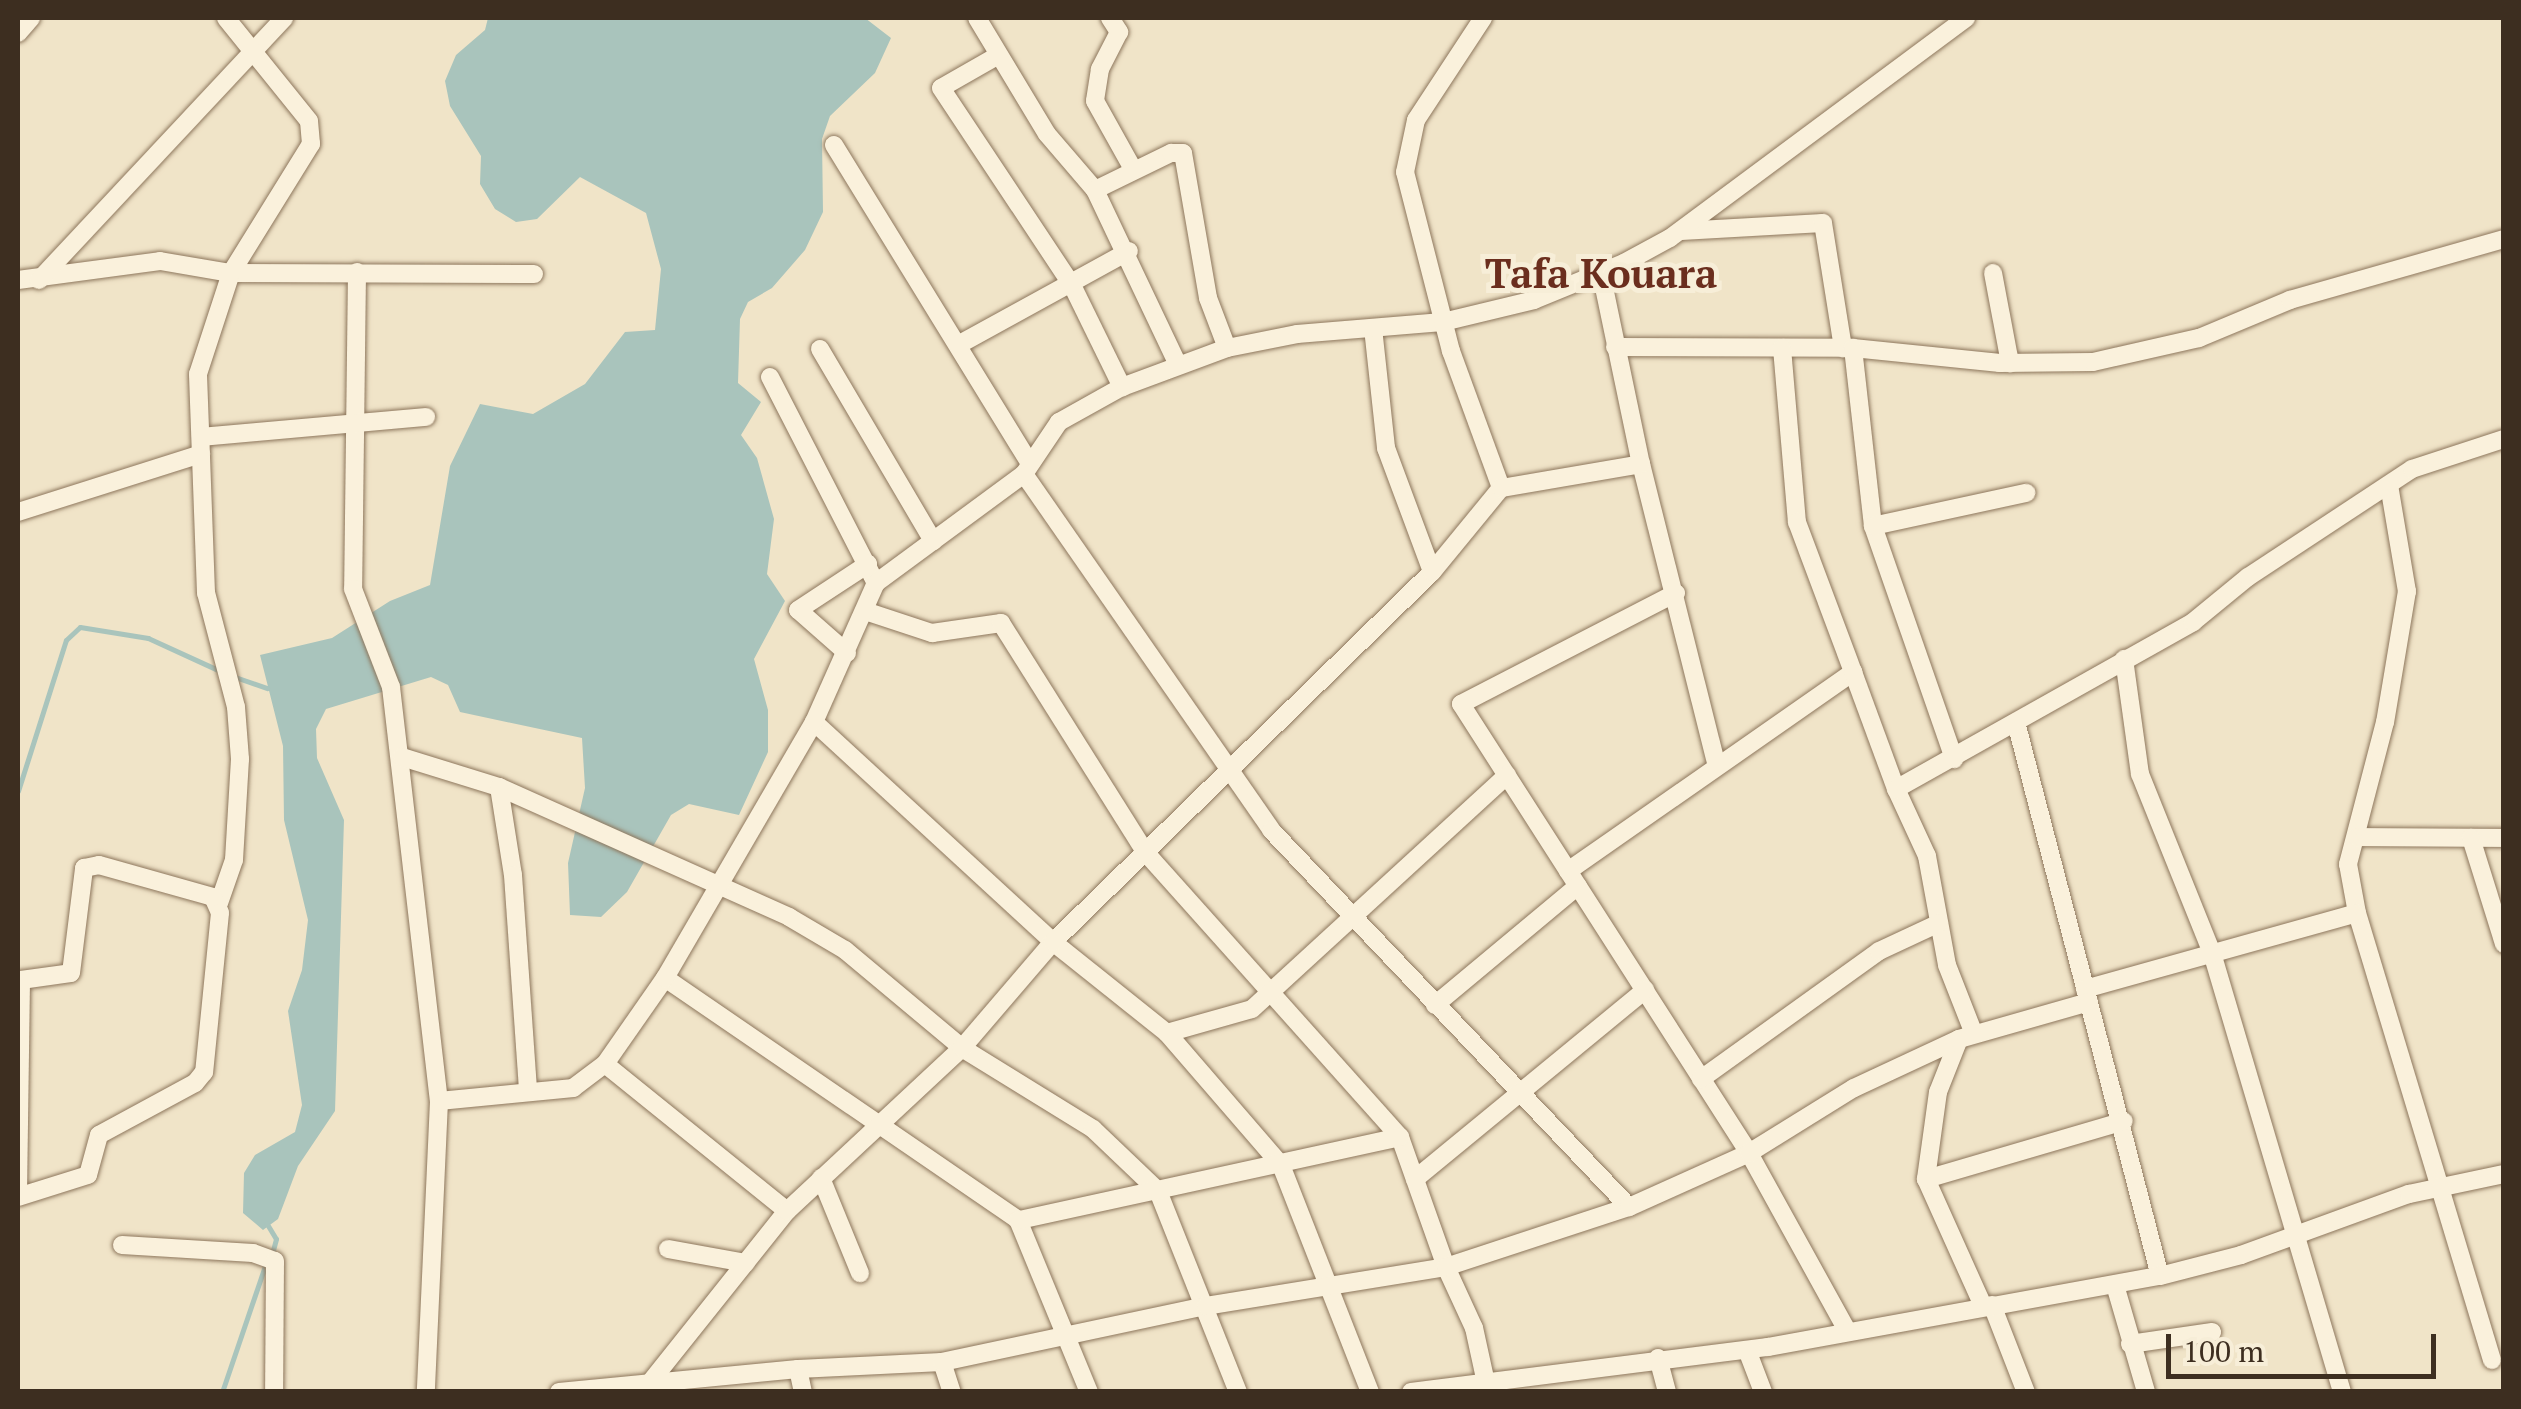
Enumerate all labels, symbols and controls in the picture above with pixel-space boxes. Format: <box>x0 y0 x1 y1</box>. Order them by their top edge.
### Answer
district label: Tafa Kouara <box>1485 249 1717 297</box>
scale bar <box>2171 1314 2441 1376</box>
text: 100 m <box>2183 1331 2264 1371</box>

